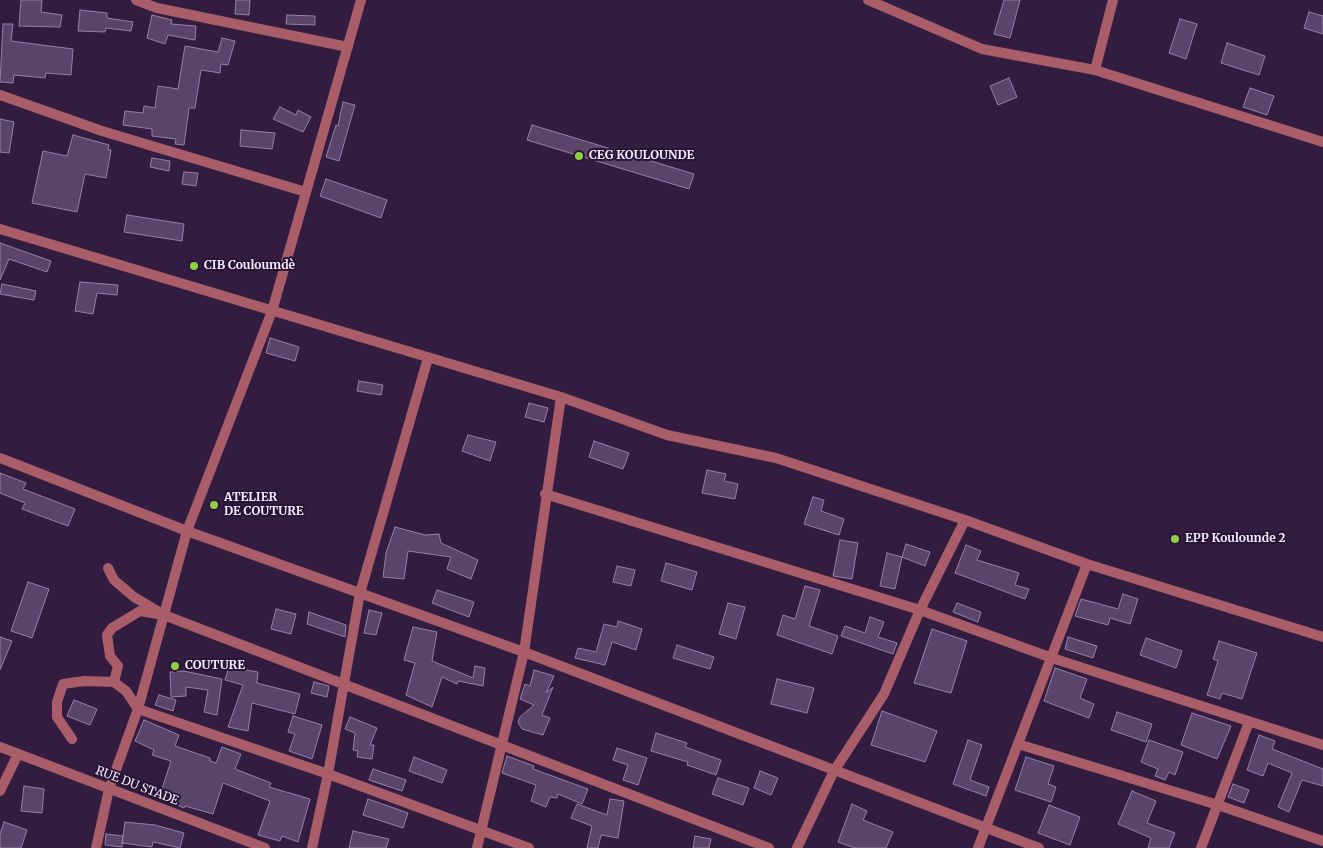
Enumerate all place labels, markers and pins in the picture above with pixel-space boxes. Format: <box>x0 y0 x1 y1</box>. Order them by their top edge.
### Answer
place label: CEG KOULOUNDE <box>589 149 694 163</box>
marker: CEG KOULOUNDE <box>573 150 585 162</box>
place label: CIB Couloumdè <box>204 259 295 273</box>
marker: CIB Couloumdè <box>188 260 200 272</box>
place label: ATELIER DE COUTURE <box>224 491 304 519</box>
marker: ATELIER DE COUTURE <box>208 499 220 511</box>
place label: EPP Koulounde 2 <box>1185 532 1286 546</box>
marker: EPP Koulounde 2 <box>1169 533 1181 545</box>
place label: COUTURE <box>185 659 245 673</box>
marker: COUTURE <box>169 660 181 672</box>

